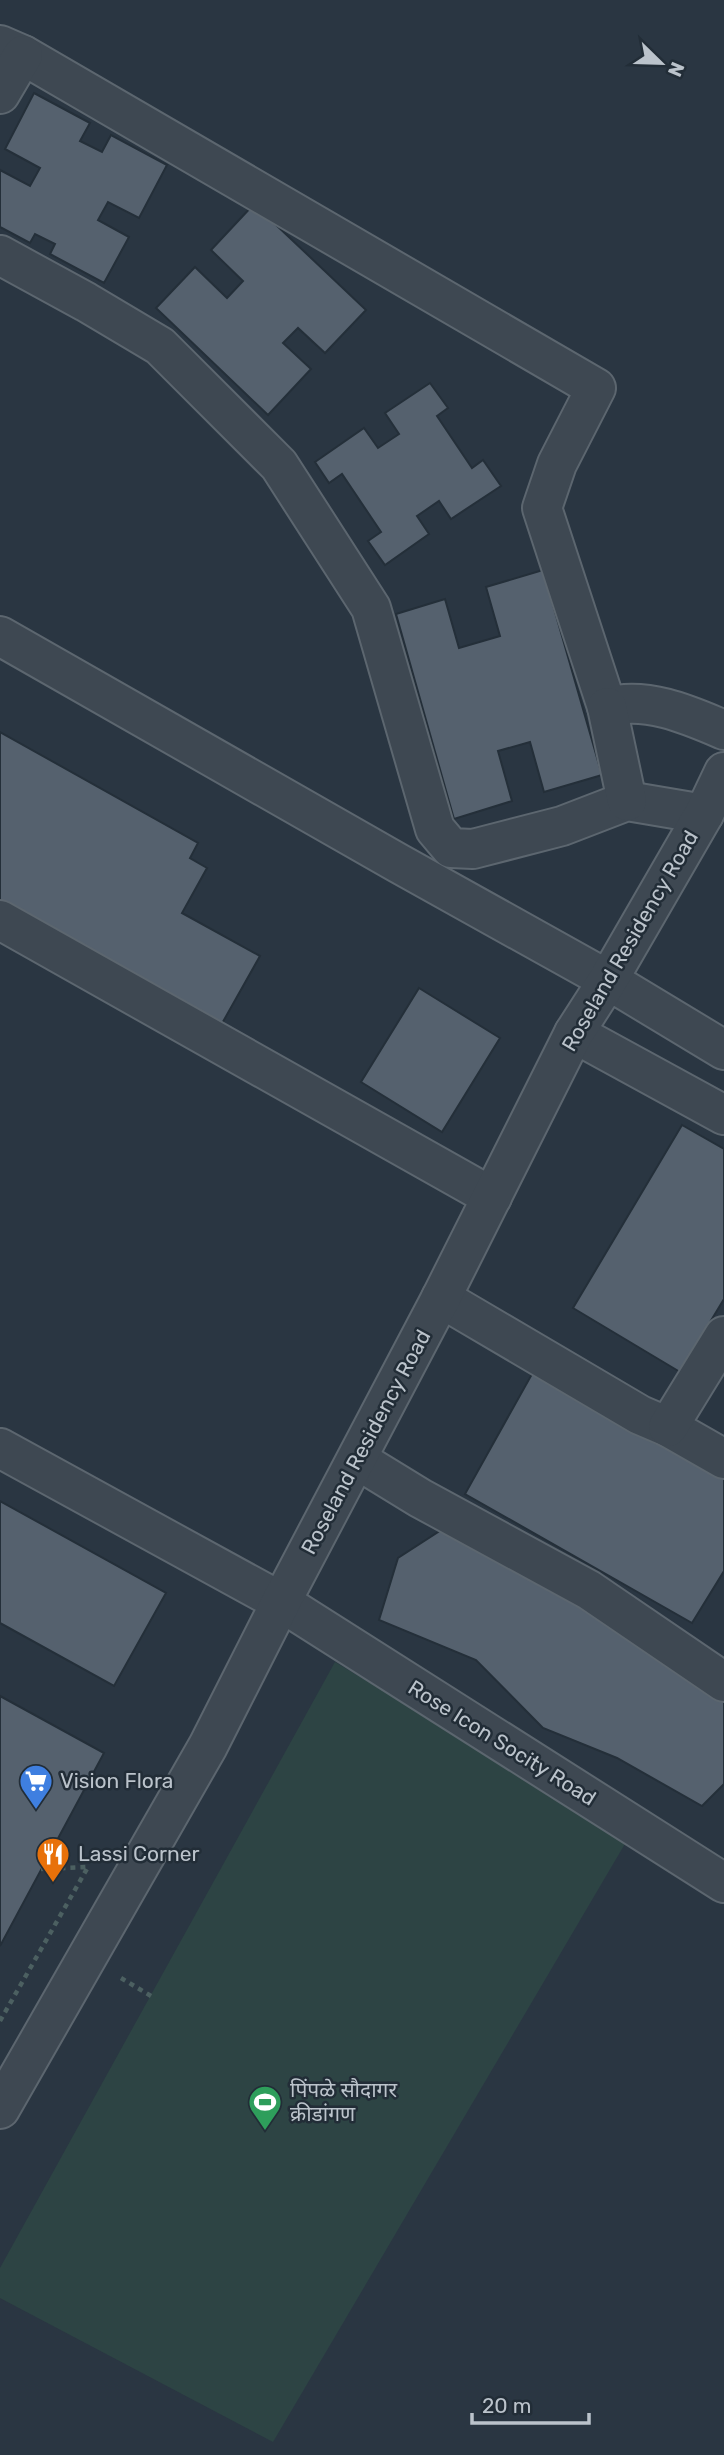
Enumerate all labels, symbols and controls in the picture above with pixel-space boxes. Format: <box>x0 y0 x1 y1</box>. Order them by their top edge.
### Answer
north arrow <box>626 28 696 98</box>
text: N <box>663 59 689 80</box>
street label: Roseland Residency Road <box>556 826 703 1056</box>
street label: Roseland Residency Road <box>296 1325 435 1558</box>
street label: Rose Icon Socity Road <box>404 1675 601 1811</box>
supermarket icon: Vision Flora <box>17 1762 55 1811</box>
place label: Vision Flora <box>60 1768 173 1793</box>
restaurant icon: Lassi Corner <box>34 1835 72 1884</box>
place label: Lassi Corner <box>78 1841 200 1866</box>
place label: पिंपळे सौदागर क्रीडांगण <box>290 2077 397 2126</box>
sports icon: पिंपळे सौदागर क्रीडांगण <box>246 2083 284 2132</box>
scale bar <box>472 2382 589 2426</box>
text: 20 m <box>482 2393 531 2418</box>

